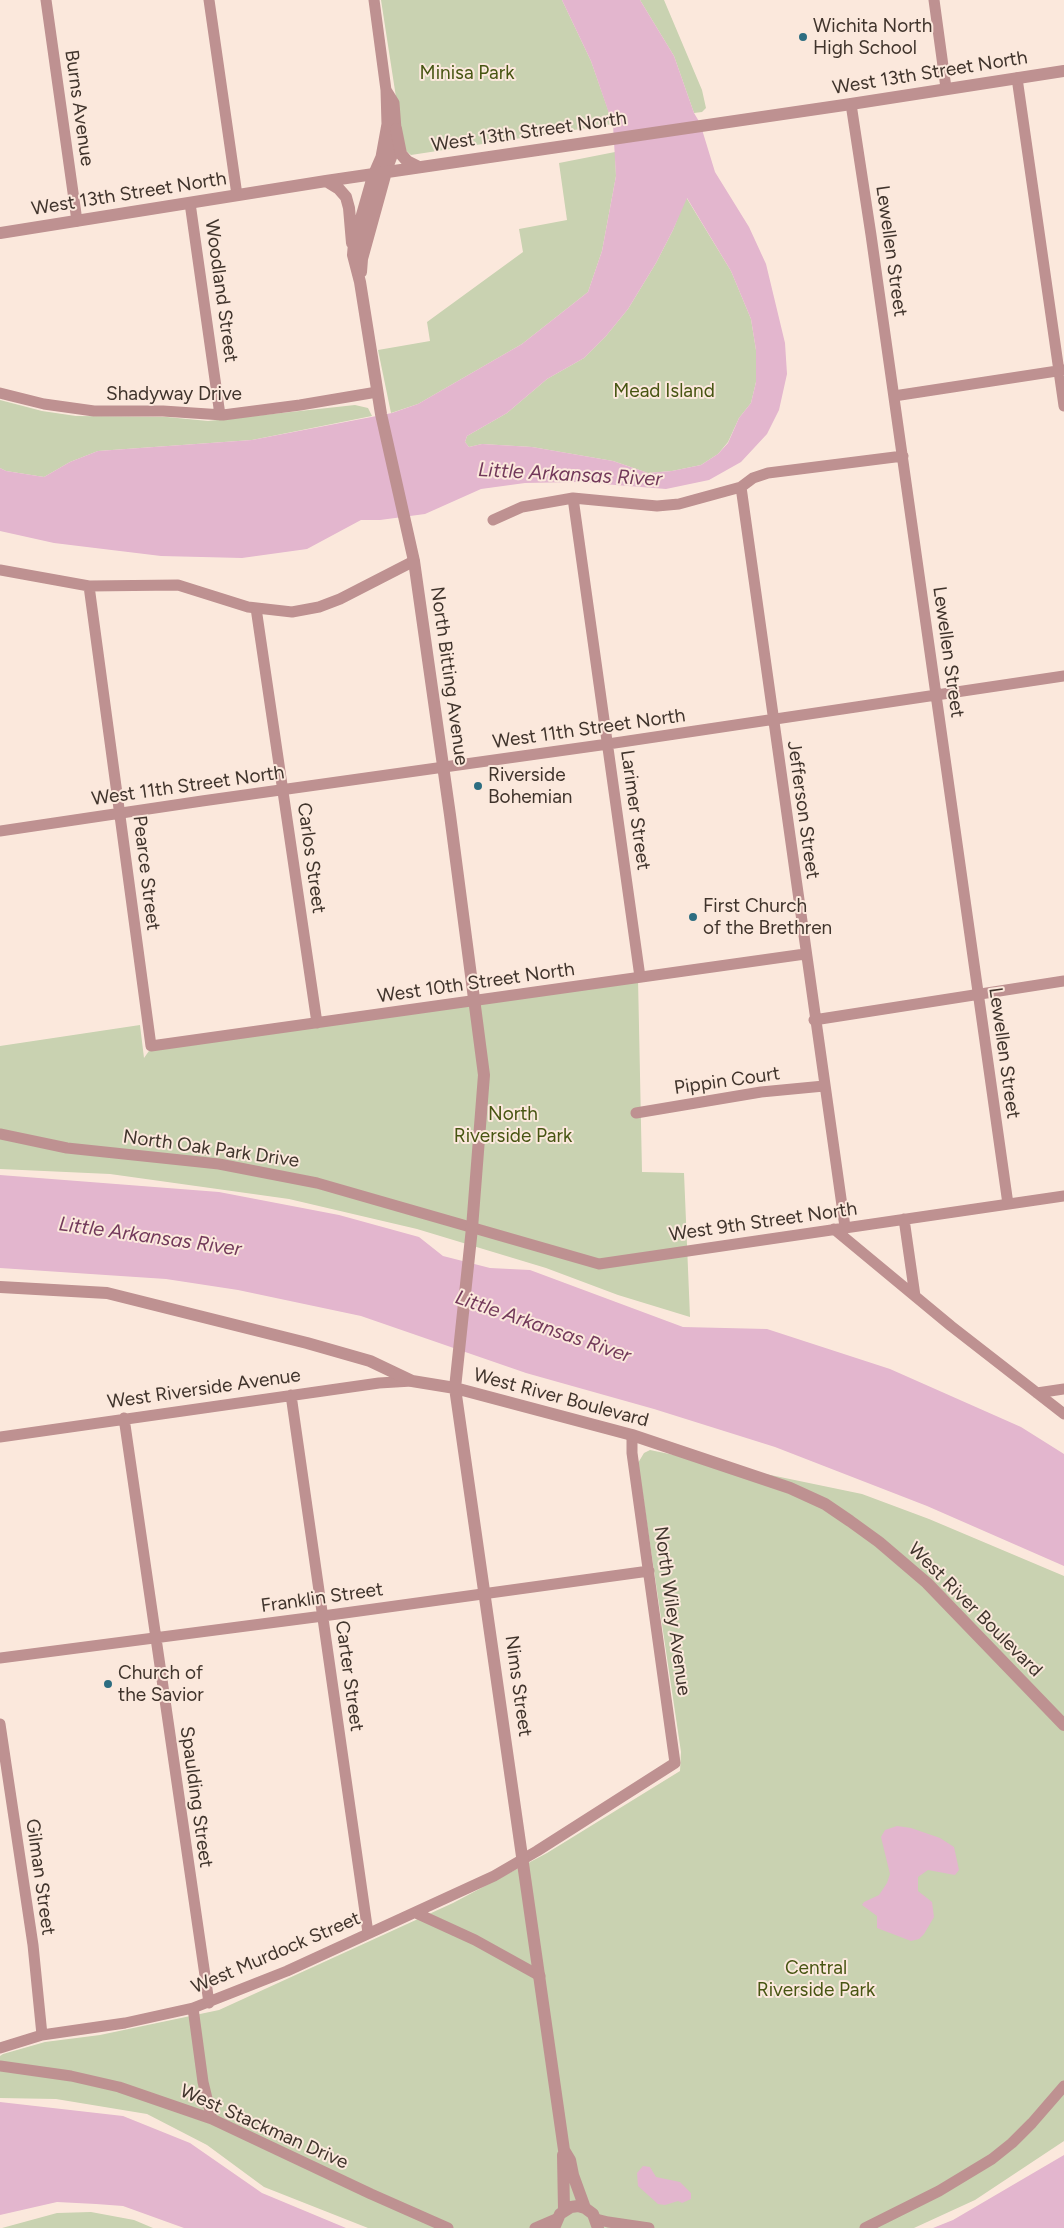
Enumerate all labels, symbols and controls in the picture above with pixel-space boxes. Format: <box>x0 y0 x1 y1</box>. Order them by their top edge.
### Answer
place label: Wichita North High School <box>813 15 932 59</box>
marker: Wichita North High School <box>797 31 809 43</box>
street label: West 13th Street North <box>831 46 1029 100</box>
street label: Burns Avenue <box>60 48 98 168</box>
park label: Minisa Park <box>420 62 514 84</box>
street label: West 13th Street North <box>430 107 628 157</box>
street label: West 13th Street North <box>30 167 228 221</box>
street label: Lewellen Street <box>871 184 911 318</box>
street label: Woodland Street <box>200 218 242 364</box>
park label: Mead Island <box>613 380 715 402</box>
street label: Shadyway Drive <box>106 383 242 405</box>
water label: Little Arkansas River <box>477 458 663 492</box>
street label: North Bitting Avenue <box>425 585 473 767</box>
street label: Lewellen Street <box>928 585 968 719</box>
street label: West 11th Street North <box>491 704 687 754</box>
street label: Jefferson Street <box>782 739 824 881</box>
street label: Larimer Street <box>615 748 655 872</box>
street label: West 11th Street North <box>90 761 286 811</box>
place label: Riverside Bohemian <box>488 764 572 808</box>
marker: Riverside Bohemian <box>472 780 484 792</box>
street label: Carlos Street <box>292 801 330 915</box>
street label: Pearce Street <box>128 814 164 932</box>
place label: First Church of the Brethren <box>703 895 832 939</box>
marker: First Church of the Brethren <box>687 911 699 923</box>
street label: West 10th Street North <box>376 958 576 1008</box>
street label: Lewellen Street <box>984 986 1024 1120</box>
street label: Pippin Court <box>673 1062 781 1100</box>
park label: North Riverside Park <box>454 1103 572 1147</box>
street label: North Oak Park Drive <box>121 1125 301 1173</box>
street label: West 9th Street North <box>668 1198 858 1246</box>
water label: Little Arkansas River <box>57 1212 243 1262</box>
water label: Little Arkansas River <box>452 1286 634 1368</box>
street label: West Riverside Avenue <box>106 1364 302 1414</box>
street label: West River Boulevard <box>471 1364 651 1432</box>
street label: North Wiley Avenue <box>649 1525 695 1697</box>
street label: West River Boulevard <box>903 1538 1047 1682</box>
street label: Franklin Street <box>259 1578 385 1618</box>
street label: Carter Street <box>330 1619 368 1733</box>
street label: Nims Street <box>500 1634 536 1738</box>
place label: Church of the Savior <box>118 1662 204 1706</box>
marker: Church of the Savior <box>102 1678 114 1690</box>
street label: Spaulding Street <box>175 1725 217 1869</box>
street label: Gilman Street <box>21 1817 59 1937</box>
street label: West Murdock Street <box>188 1907 364 1999</box>
park label: Central Riverside Park <box>757 1957 875 2001</box>
street label: West Stackman Drive <box>176 2080 352 2174</box>

